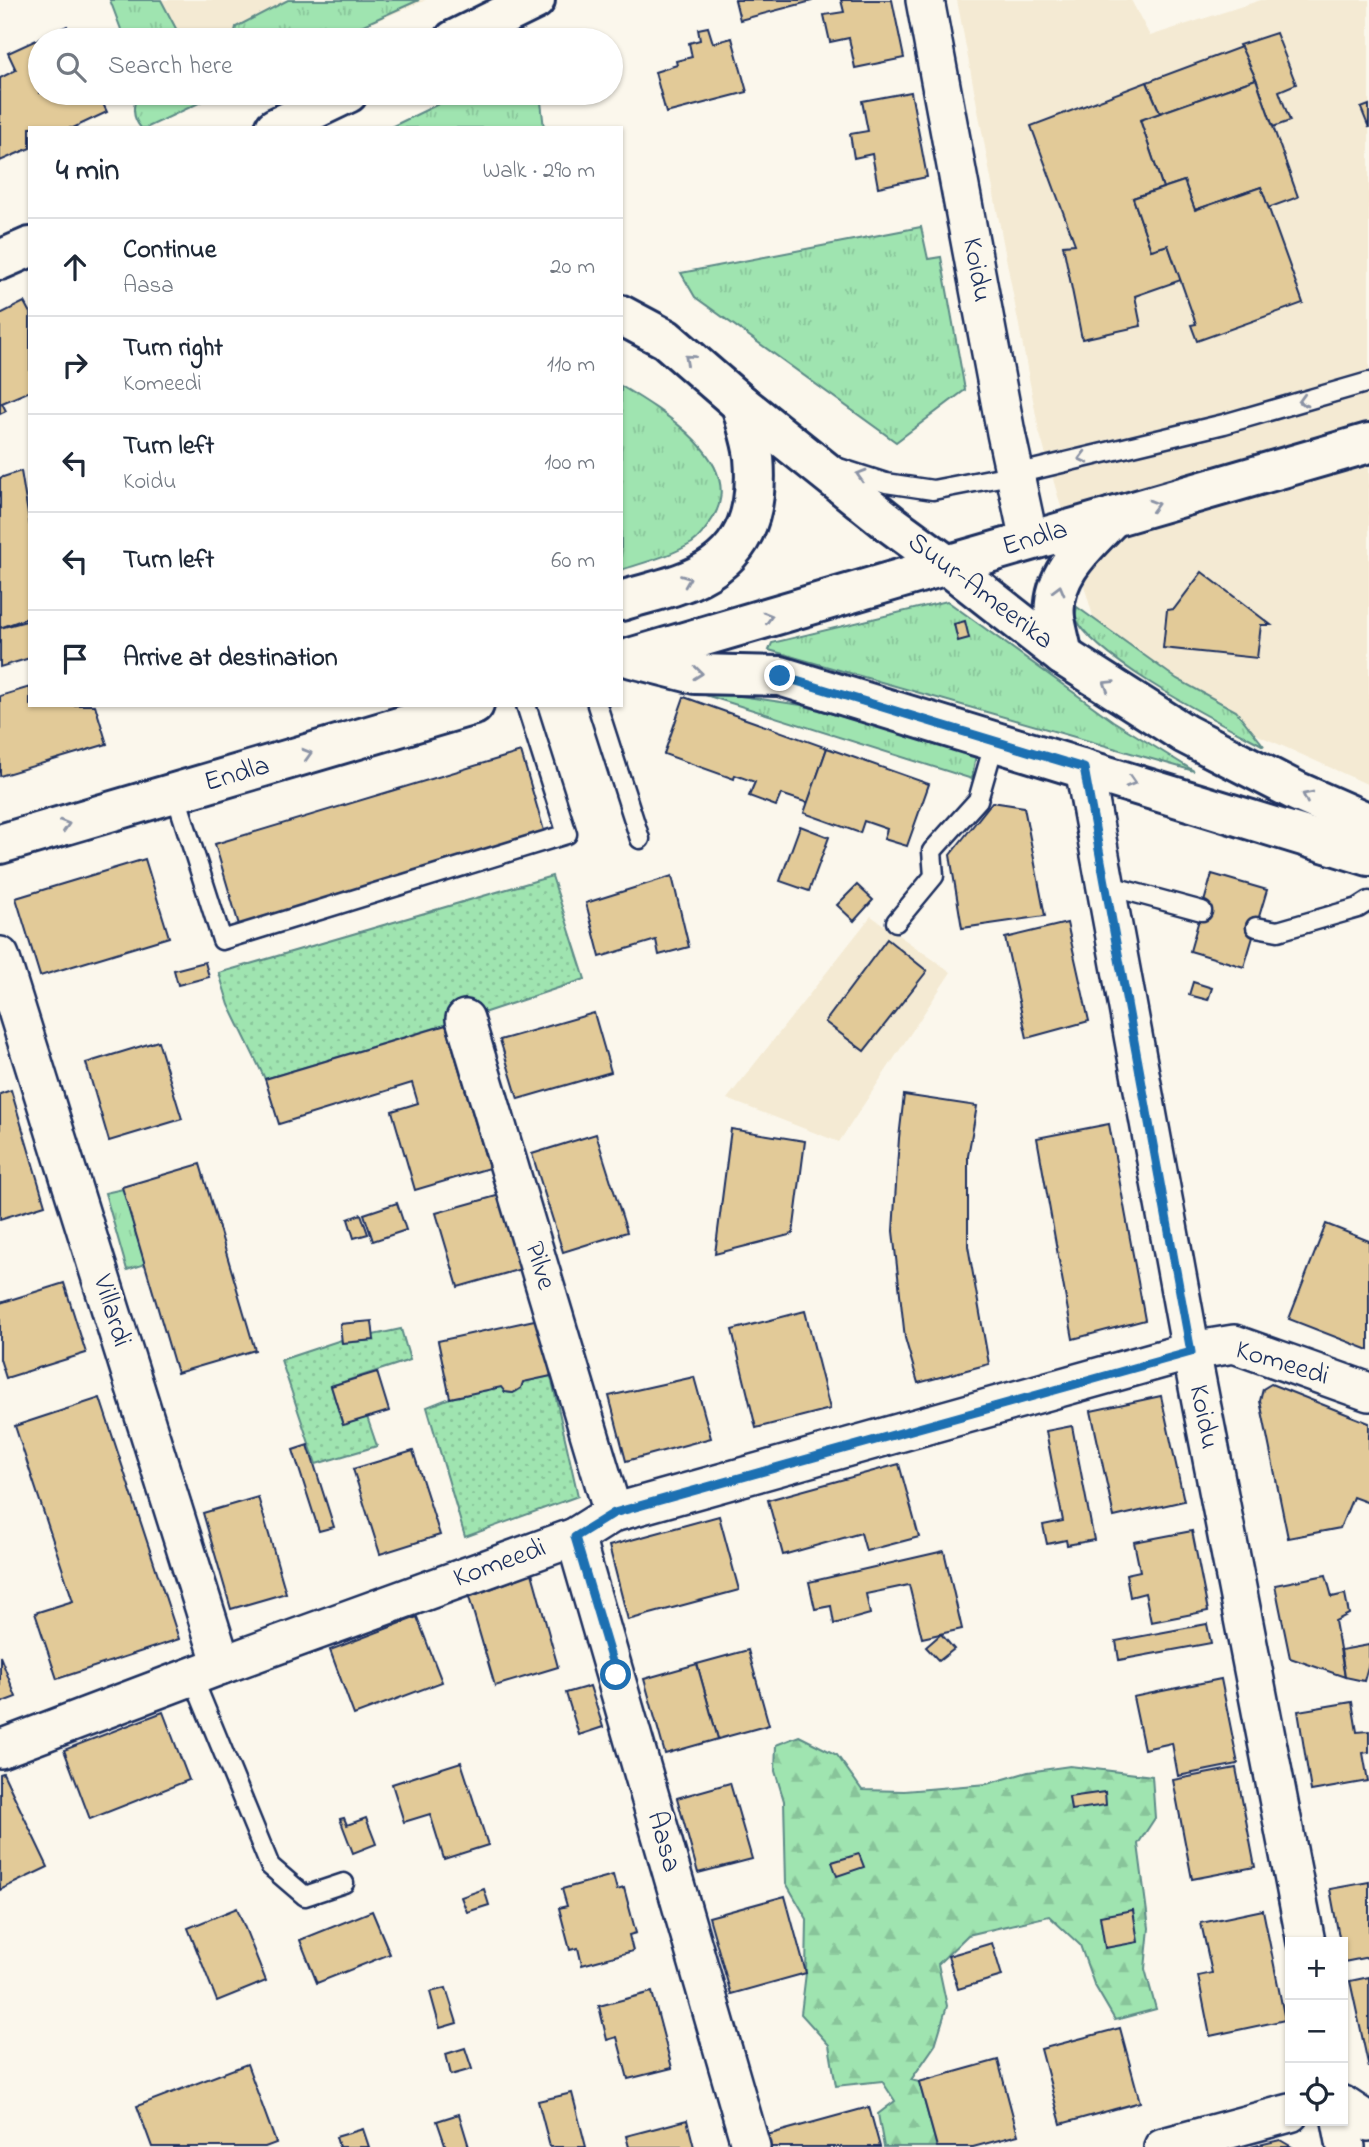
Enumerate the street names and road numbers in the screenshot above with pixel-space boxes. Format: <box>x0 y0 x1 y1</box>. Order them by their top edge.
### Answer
street label: Koidu <box>950 235 1002 305</box>
street label: Endla <box>997 510 1073 568</box>
street label: Suur-Ameerika <box>898 523 1062 661</box>
street label: Endla <box>199 746 275 804</box>
street label: Pilve <box>512 1237 566 1296</box>
street label: Villardi <box>80 1269 141 1352</box>
street label: Komeedi <box>1230 1330 1334 1398</box>
street label: Koidu <box>1177 1381 1229 1453</box>
street label: Komeedi <box>448 1528 552 1600</box>
street label: Aasa <box>635 1807 691 1877</box>

